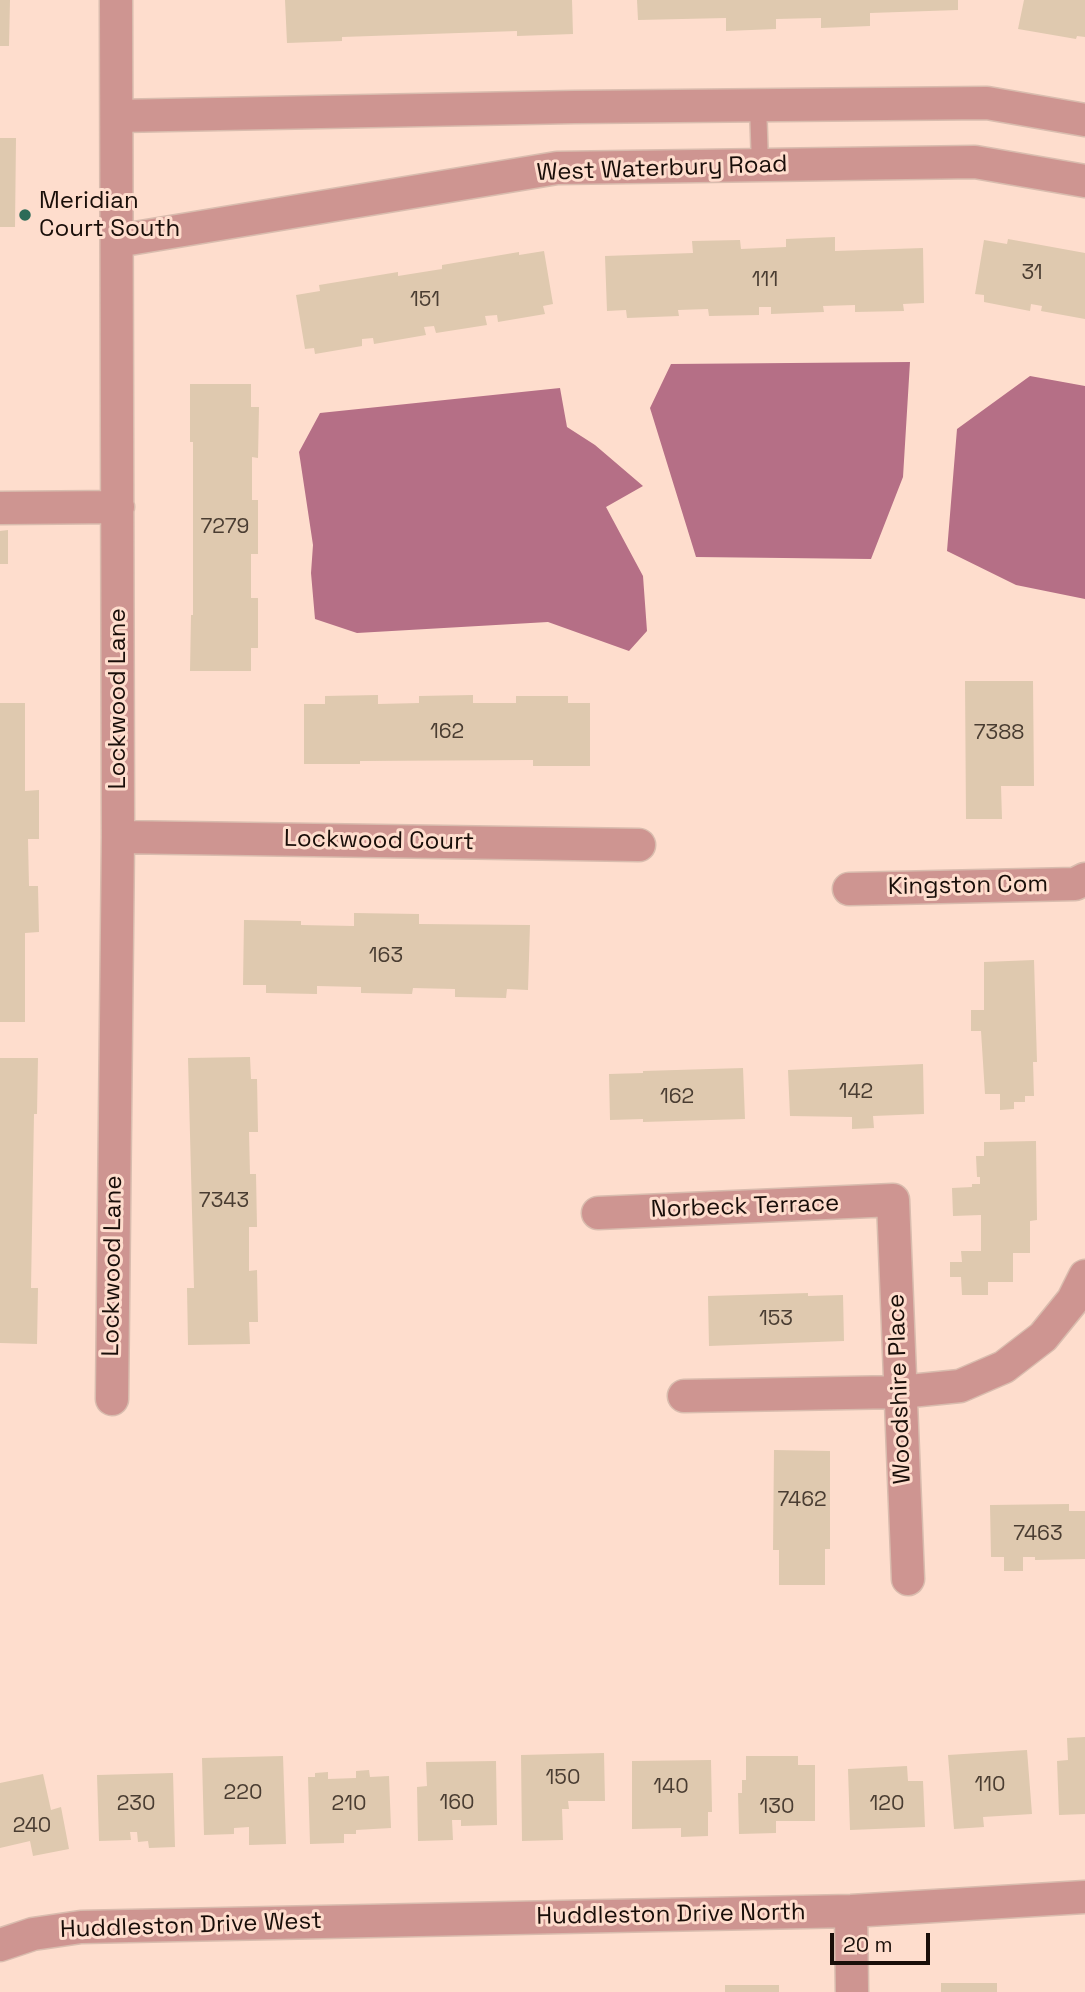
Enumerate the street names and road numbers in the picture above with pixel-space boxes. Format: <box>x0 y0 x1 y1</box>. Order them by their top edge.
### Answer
street label: West Waterbury Road <box>536 150 788 188</box>
street label: Lockwood Lane <box>104 608 132 790</box>
street label: Lockwood Court <box>284 825 474 857</box>
street label: Kingston Com <box>888 870 1048 902</box>
street label: Lockwood Lane <box>97 1175 129 1357</box>
street label: Norbeck Terrace <box>650 1189 840 1225</box>
street label: Woodshire Place <box>882 1293 918 1485</box>
street label: Huddleston Drive North <box>536 1898 806 1932</box>
street label: Huddleston Drive West <box>60 1907 322 1945</box>

